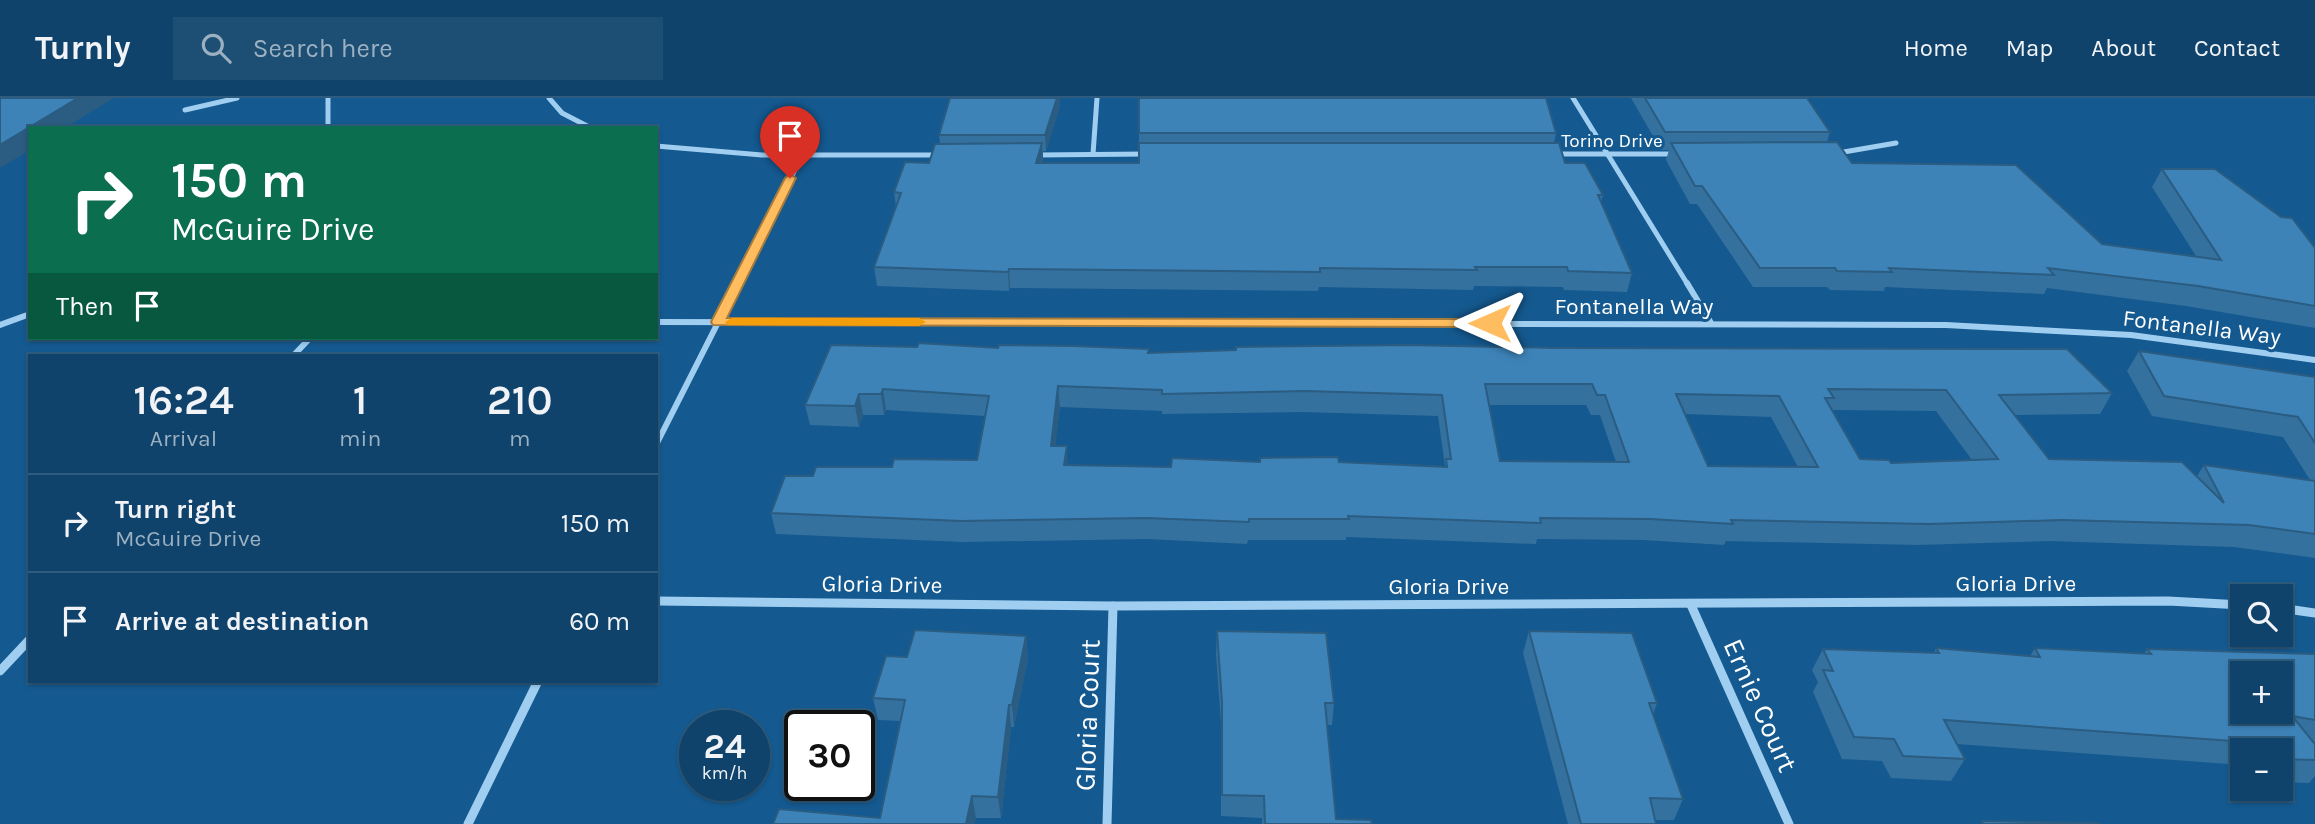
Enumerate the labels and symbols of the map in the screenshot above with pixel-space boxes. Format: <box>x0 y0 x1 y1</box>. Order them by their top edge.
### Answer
pin <box>760 106 820 178</box>
street label: Torino Drive <box>1561 130 1663 152</box>
position arrow <box>1453 286 1527 360</box>
street label: Fontanella Way <box>1554 293 1714 320</box>
street label: Fontanella Way <box>2121 304 2283 351</box>
street label: Gloria Drive <box>821 570 943 599</box>
street label: Gloria Drive <box>1956 570 2076 597</box>
street label: Gloria Drive <box>1389 573 1509 600</box>
street label: Ernie Court <box>1717 634 1805 777</box>
street label: Gloria Court <box>1068 639 1107 791</box>
speed limit sign: 30 <box>784 710 875 801</box>

